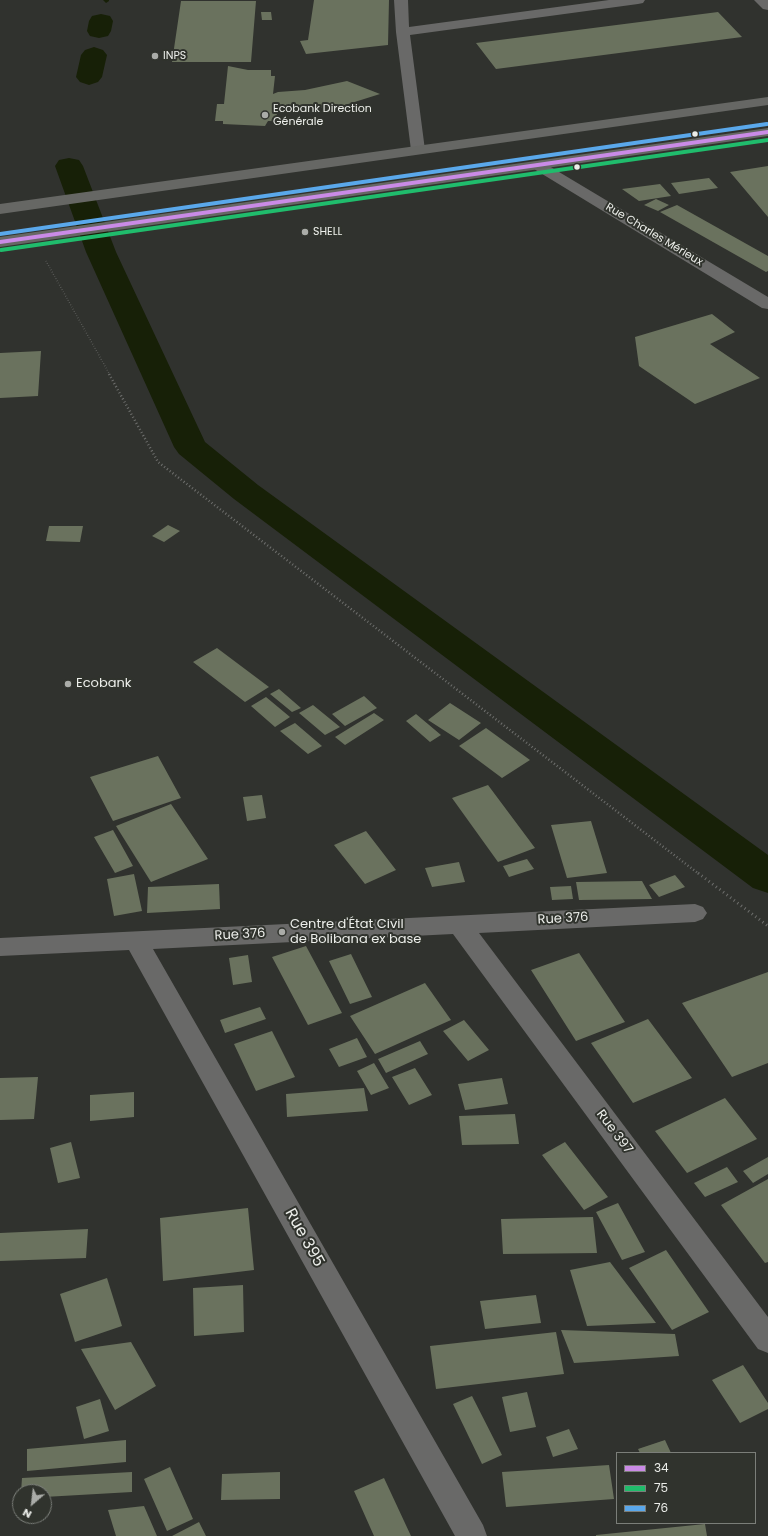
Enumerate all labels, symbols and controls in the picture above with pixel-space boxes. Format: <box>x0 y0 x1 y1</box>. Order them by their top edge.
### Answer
place label: INPS <box>163 49 186 63</box>
marker: INPS <box>150 51 160 61</box>
place label: Ecobank Direction Générale <box>273 102 372 128</box>
marker: Ecobank Direction Générale <box>260 110 270 120</box>
unlabelled marker <box>690 129 700 139</box>
unlabelled marker <box>572 162 582 172</box>
street label: Rue Charles Mérieux <box>603 201 705 269</box>
place label: SHELL <box>313 225 342 239</box>
marker: SHELL <box>300 227 310 237</box>
place label: Ecobank <box>76 676 131 692</box>
marker: Ecobank <box>63 679 73 689</box>
street label: Rue 376 <box>537 910 589 928</box>
place label: Centre d'État Civil de Bolibana ex base <box>290 917 421 948</box>
street label: Rue 376 <box>214 926 266 944</box>
marker: Centre d'État Civil de Bolibana ex base <box>277 927 287 937</box>
street label: Rue 397 <box>593 1107 635 1157</box>
street label: Rue 395 <box>280 1205 328 1271</box>
legend <box>616 1452 756 1524</box>
text: 34 <box>654 1459 669 1476</box>
text: 75 <box>654 1479 668 1496</box>
north arrow <box>12 1484 52 1524</box>
text: 76 <box>654 1499 668 1516</box>
text: N <box>19 1505 34 1523</box>

